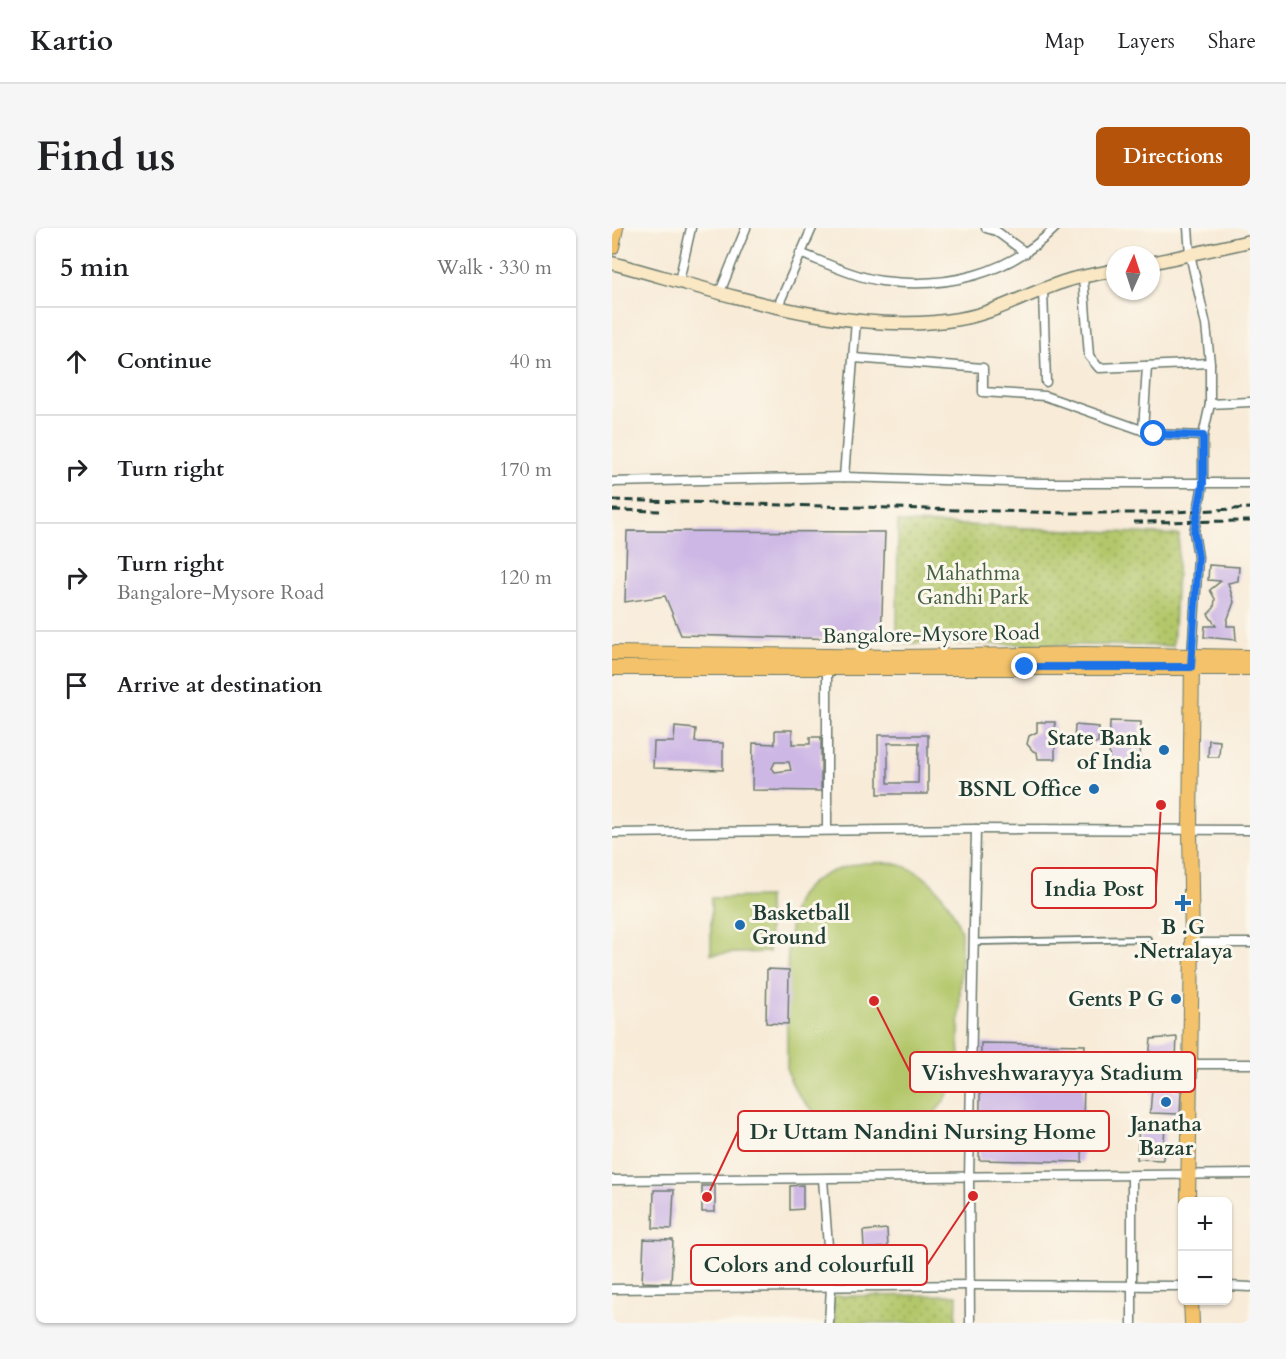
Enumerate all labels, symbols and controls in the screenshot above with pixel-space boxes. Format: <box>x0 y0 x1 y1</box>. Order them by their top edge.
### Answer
text: Kartio <box>30 22 113 60</box>
text: Map <box>1045 27 1085 56</box>
text: Layers <box>1118 27 1175 56</box>
text: Share <box>1208 27 1256 56</box>
button: Directions <box>1096 127 1250 186</box>
text: Find us <box>36 128 176 185</box>
north arrow <box>1106 246 1160 300</box>
text: 5 min <box>60 250 129 285</box>
text: Walk · 330 m <box>437 254 552 281</box>
icon: ahead <box>60 345 93 378</box>
text: Continue <box>117 346 212 376</box>
text: 40 m <box>509 348 552 375</box>
route start <box>1140 420 1166 446</box>
icon: right <box>60 453 93 486</box>
text: Turn right <box>117 454 224 484</box>
text: 170 m <box>499 456 552 483</box>
text: Turn right <box>117 549 224 579</box>
park label: Mahathma Gandhi Park <box>917 559 1030 612</box>
icon: right <box>60 561 93 594</box>
text: 120 m <box>499 564 552 591</box>
text: Bangalore-Mysore Road <box>117 579 324 606</box>
street label: Bangalore-Mysore Road <box>822 618 1040 651</box>
route end <box>1011 653 1037 679</box>
icon: arrive <box>60 669 93 702</box>
text: Arrive at destination <box>117 670 322 700</box>
place label: State Bank of India <box>1047 724 1153 777</box>
marker: State Bank of India <box>1157 743 1171 757</box>
place label: BSNL Office <box>958 775 1082 804</box>
marker: BSNL Office <box>1087 782 1101 796</box>
callout: India Post <box>1032 868 1156 908</box>
text: India Post <box>1044 874 1144 904</box>
marker: B .G .Netralaya <box>1174 894 1192 912</box>
place label: Basketball Ground <box>752 899 850 952</box>
place label: B .G .Netralaya <box>1133 913 1233 966</box>
marker: Basketball Ground <box>733 918 747 932</box>
place label: Gents P G <box>1068 985 1164 1014</box>
marker: Gents P G <box>1169 992 1183 1006</box>
callout: Vishveshwarayya Stadium <box>910 1052 1195 1092</box>
text: Vishveshwarayya Stadium <box>921 1058 1184 1088</box>
marker: Janatha Bazar <box>1159 1095 1173 1109</box>
place label: Janatha Bazar <box>1127 1110 1202 1163</box>
callout: Dr Uttam Nandini Nursing Home <box>738 1111 1109 1151</box>
text: Dr Uttam Nandini Nursing Home <box>750 1117 1096 1147</box>
map controls <box>1178 1197 1232 1305</box>
button: + <box>1178 1197 1232 1251</box>
callout: Colors and colourfull <box>691 1245 927 1285</box>
text: Colors and colourfull <box>703 1250 915 1280</box>
button: − <box>1178 1251 1232 1305</box>

